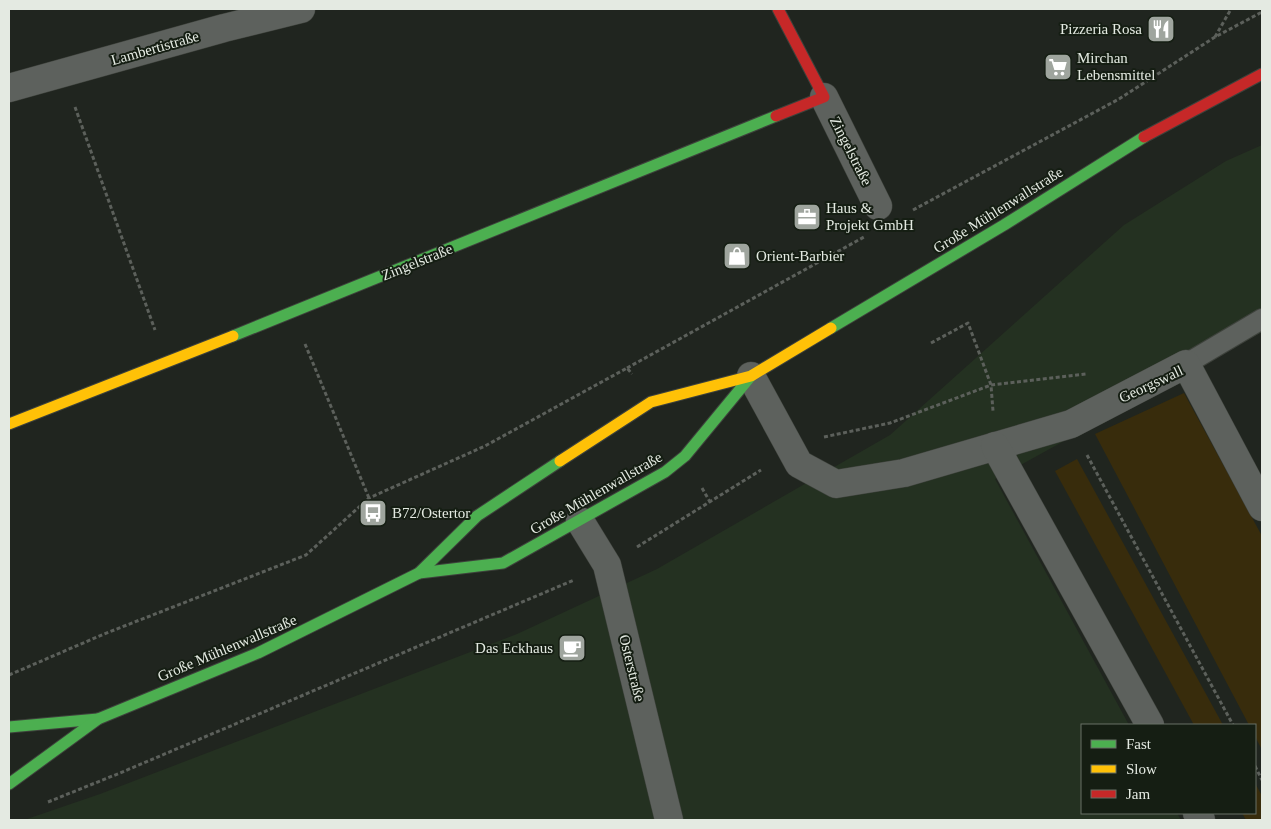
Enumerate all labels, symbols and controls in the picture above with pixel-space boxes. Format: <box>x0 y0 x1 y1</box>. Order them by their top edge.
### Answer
restaurant icon: Pizzeria Rosa <box>1146 14 1176 44</box>
place label: Pizzeria Rosa <box>1060 21 1142 37</box>
street label: Lambertistraße <box>109 28 201 68</box>
place label: Mirchan Lebensmittel <box>1077 50 1155 83</box>
supermarket icon: Mirchan Lebensmittel <box>1043 52 1073 82</box>
street label: Zingelstraße <box>827 114 875 188</box>
street label: Große Mühlenwallstraße <box>930 163 1066 256</box>
place label: Haus & Projekt GmbH <box>826 200 914 233</box>
office icon: Haus & Projekt GmbH <box>792 202 822 232</box>
street label: Zingelstraße <box>379 240 455 283</box>
shop icon: Orient-Barbier <box>722 241 752 271</box>
place label: Orient-Barbier <box>756 248 844 264</box>
street label: Georgswall <box>1116 362 1186 406</box>
street label: Große Mühlenwallstraße <box>527 449 665 537</box>
bus stop icon: B72/Ostertor <box>358 498 388 528</box>
place label: B72/Ostertor <box>392 505 470 521</box>
street label: Große Mühlenwallstraße <box>155 611 299 685</box>
cafe icon: Das Eckhaus <box>557 633 587 663</box>
street label: Osterstraße <box>616 633 648 703</box>
place label: Das Eckhaus <box>475 640 553 656</box>
legend <box>1081 724 1256 814</box>
text: Fast <box>1126 736 1152 752</box>
text: Slow <box>1126 761 1157 777</box>
text: Jam <box>1126 786 1150 802</box>

